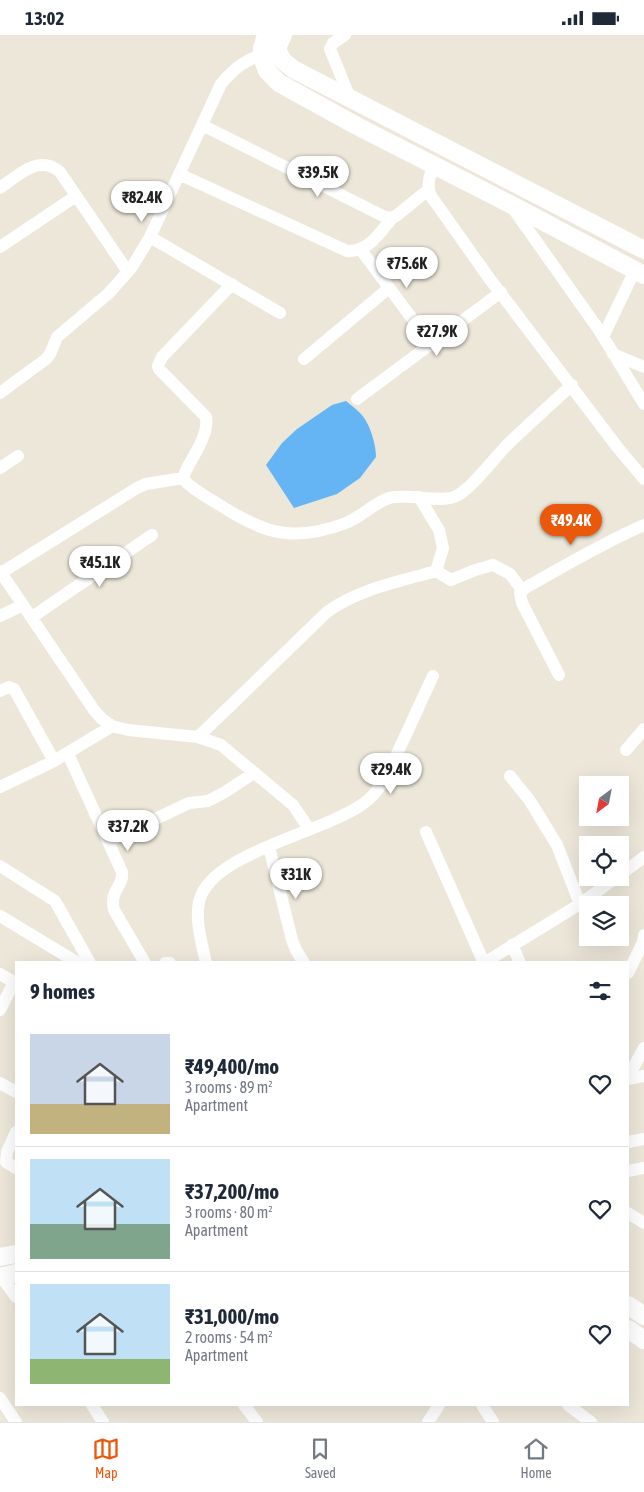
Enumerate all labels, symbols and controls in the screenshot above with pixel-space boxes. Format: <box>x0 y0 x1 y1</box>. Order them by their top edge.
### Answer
text: 13:02 <box>25 7 64 29</box>
pin: ₹39.5K <box>277 155 359 198</box>
text: ₹39.5K <box>298 163 338 181</box>
pin: ₹82.4K <box>101 181 183 223</box>
text: ₹82.4K <box>122 188 162 206</box>
pin: ₹75.6K <box>366 247 448 289</box>
text: ₹75.6K <box>387 254 427 272</box>
pin: ₹27.9K <box>396 315 478 357</box>
text: ₹27.9K <box>417 322 457 340</box>
pin: ₹49.4K <box>530 503 612 546</box>
text: ₹49.4K <box>551 511 591 529</box>
pin: ₹45.1K <box>59 545 141 588</box>
text: ₹45.1K <box>80 553 120 571</box>
pin: ₹29.4K <box>350 753 432 795</box>
text: ₹29.4K <box>371 760 411 778</box>
north arrow <box>579 776 629 826</box>
map controls <box>579 776 629 946</box>
pin: ₹37.2K <box>87 809 169 852</box>
text: ₹37.2K <box>108 817 148 835</box>
button: locate <box>579 836 629 886</box>
pin: ₹31K <box>266 857 326 900</box>
text: ₹31K <box>281 865 311 883</box>
button: layers <box>579 896 629 946</box>
icon: filters <box>586 977 614 1005</box>
text: 9 homes <box>30 979 95 1003</box>
icon: home <box>70 1054 130 1114</box>
text: ₹49,400/mo <box>185 1054 279 1078</box>
icon: heart <box>586 1070 614 1098</box>
text: 3 rooms · 89 m² <box>185 1078 273 1096</box>
text: Apartment <box>185 1096 248 1114</box>
icon: home <box>70 1179 130 1239</box>
text: ₹37,200/mo <box>185 1179 279 1203</box>
icon: heart <box>586 1195 614 1223</box>
text: 3 rooms · 80 m² <box>185 1203 273 1221</box>
text: Apartment <box>185 1221 248 1239</box>
icon: home <box>70 1304 130 1364</box>
text: ₹31,000/mo <box>185 1304 279 1328</box>
icon: heart <box>586 1320 614 1348</box>
text: 2 rooms · 54 m² <box>185 1328 273 1346</box>
text: Apartment <box>185 1346 248 1364</box>
tab: Map <box>92 1435 120 1481</box>
tab: Saved <box>305 1435 336 1481</box>
tab: Home <box>521 1435 552 1481</box>

